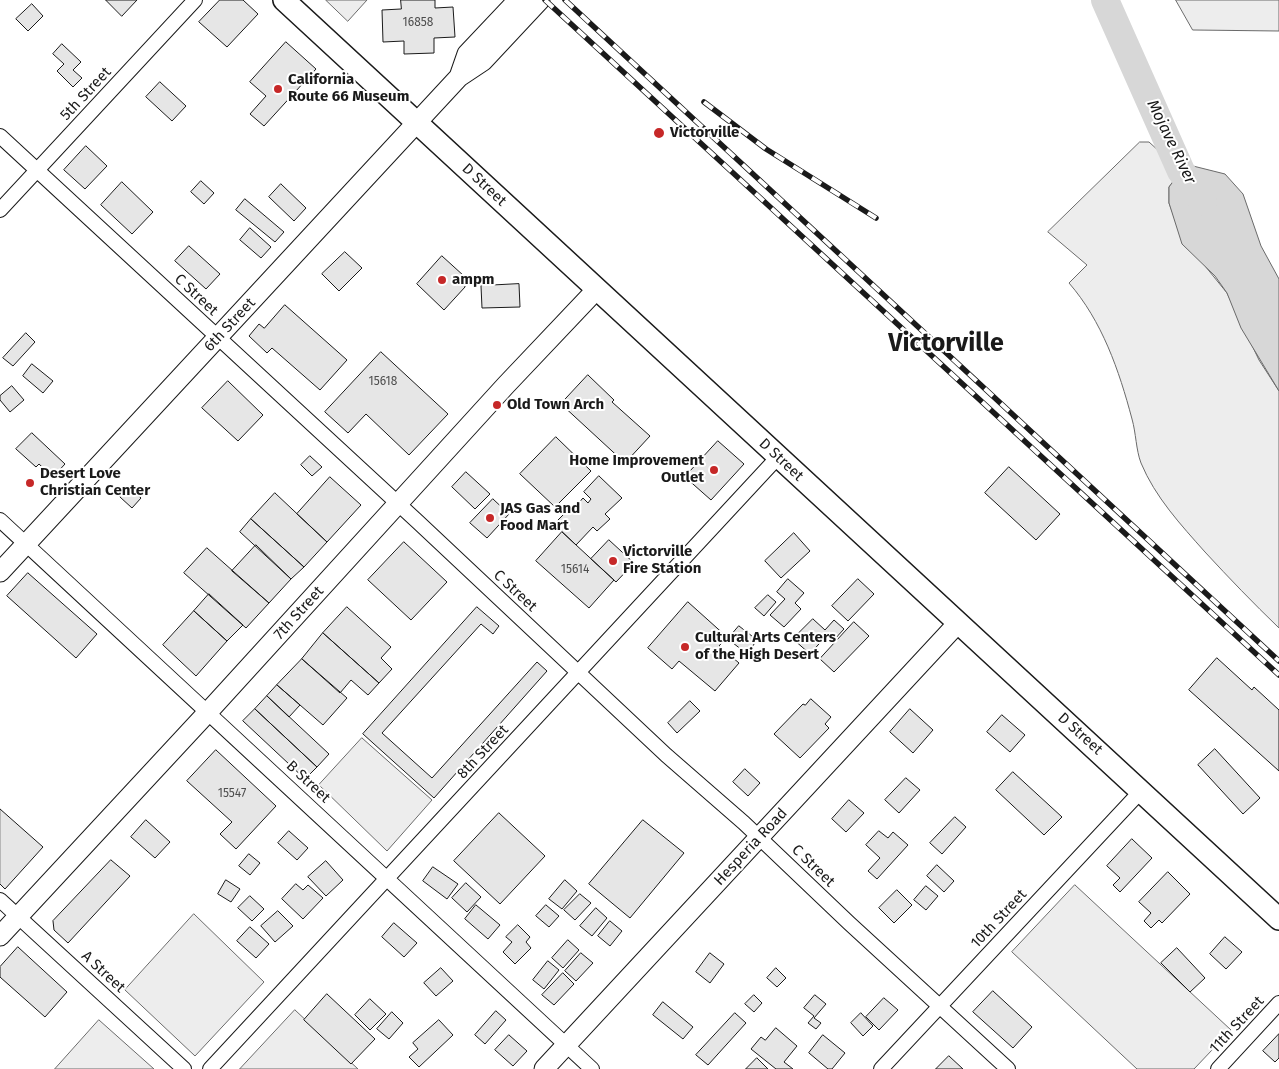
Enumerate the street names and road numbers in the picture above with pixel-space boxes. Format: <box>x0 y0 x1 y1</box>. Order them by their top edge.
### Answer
street label: 5th Street <box>57 64 115 124</box>
street label: D Street <box>458 160 510 210</box>
street label: C Street <box>170 270 222 320</box>
street label: 6th Street <box>201 294 259 356</box>
street label: D Street <box>755 435 807 485</box>
street label: C Street <box>489 566 541 616</box>
street label: 7th Street <box>270 583 328 643</box>
street label: D Street <box>1054 709 1106 759</box>
street label: 8th Street <box>454 721 512 783</box>
street label: B Street <box>282 757 334 807</box>
street label: Hesperia Road <box>711 805 791 889</box>
street label: C Street <box>788 841 838 891</box>
street label: 10th Street <box>967 886 1031 952</box>
street label: A Street <box>77 947 129 997</box>
street label: 11th Street <box>1206 993 1268 1057</box>

